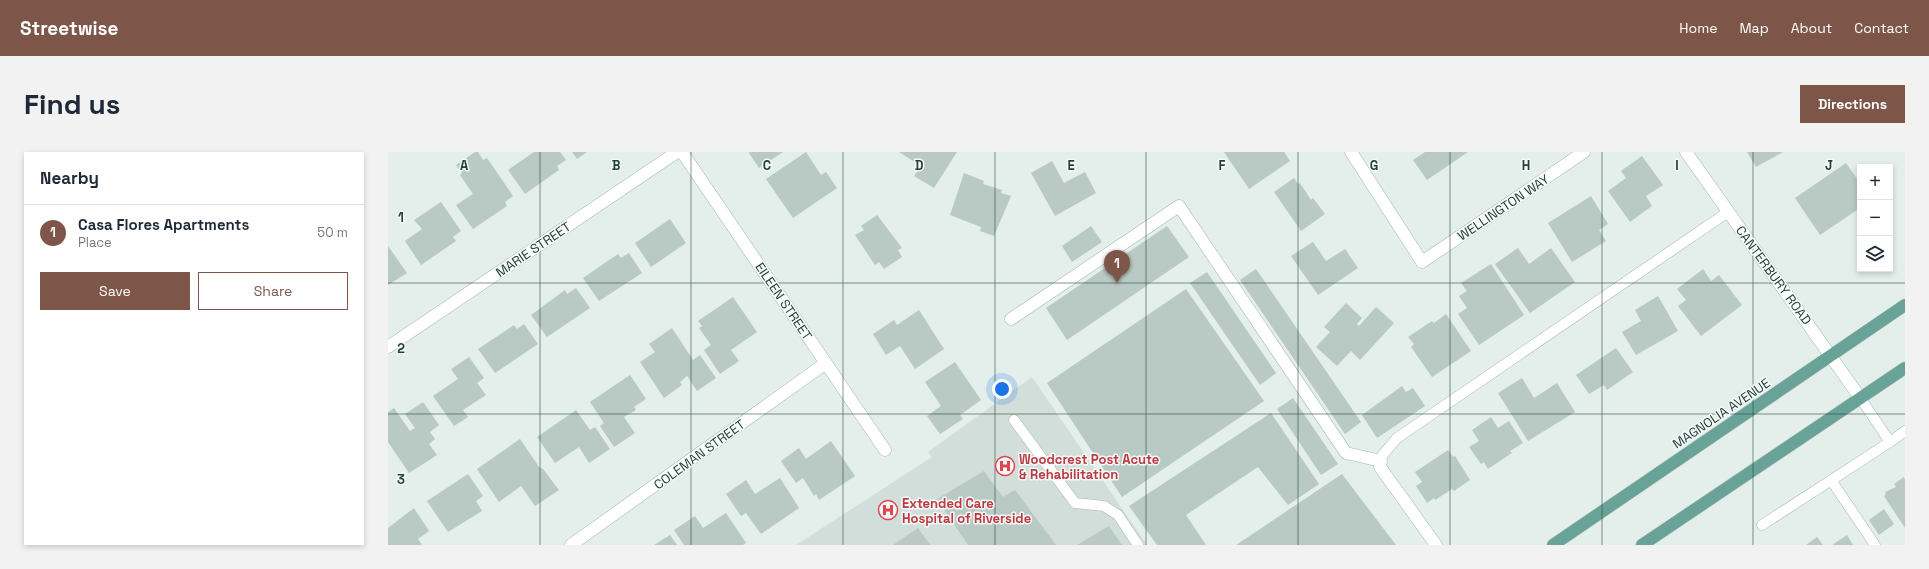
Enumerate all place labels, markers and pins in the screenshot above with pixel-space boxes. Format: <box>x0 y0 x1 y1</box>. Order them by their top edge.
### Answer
pin: 1 <box>1104 250 1130 283</box>
place label: Woodcrest Post Acute & Rehabilitation <box>1019 451 1159 483</box>
hospital icon: Woodcrest Post Acute & Rehabilitation <box>994 455 1016 477</box>
place label: Extended Care Hospital of Riverside <box>902 495 1031 527</box>
hospital icon: Extended Care Hospital of Riverside <box>877 499 899 521</box>

